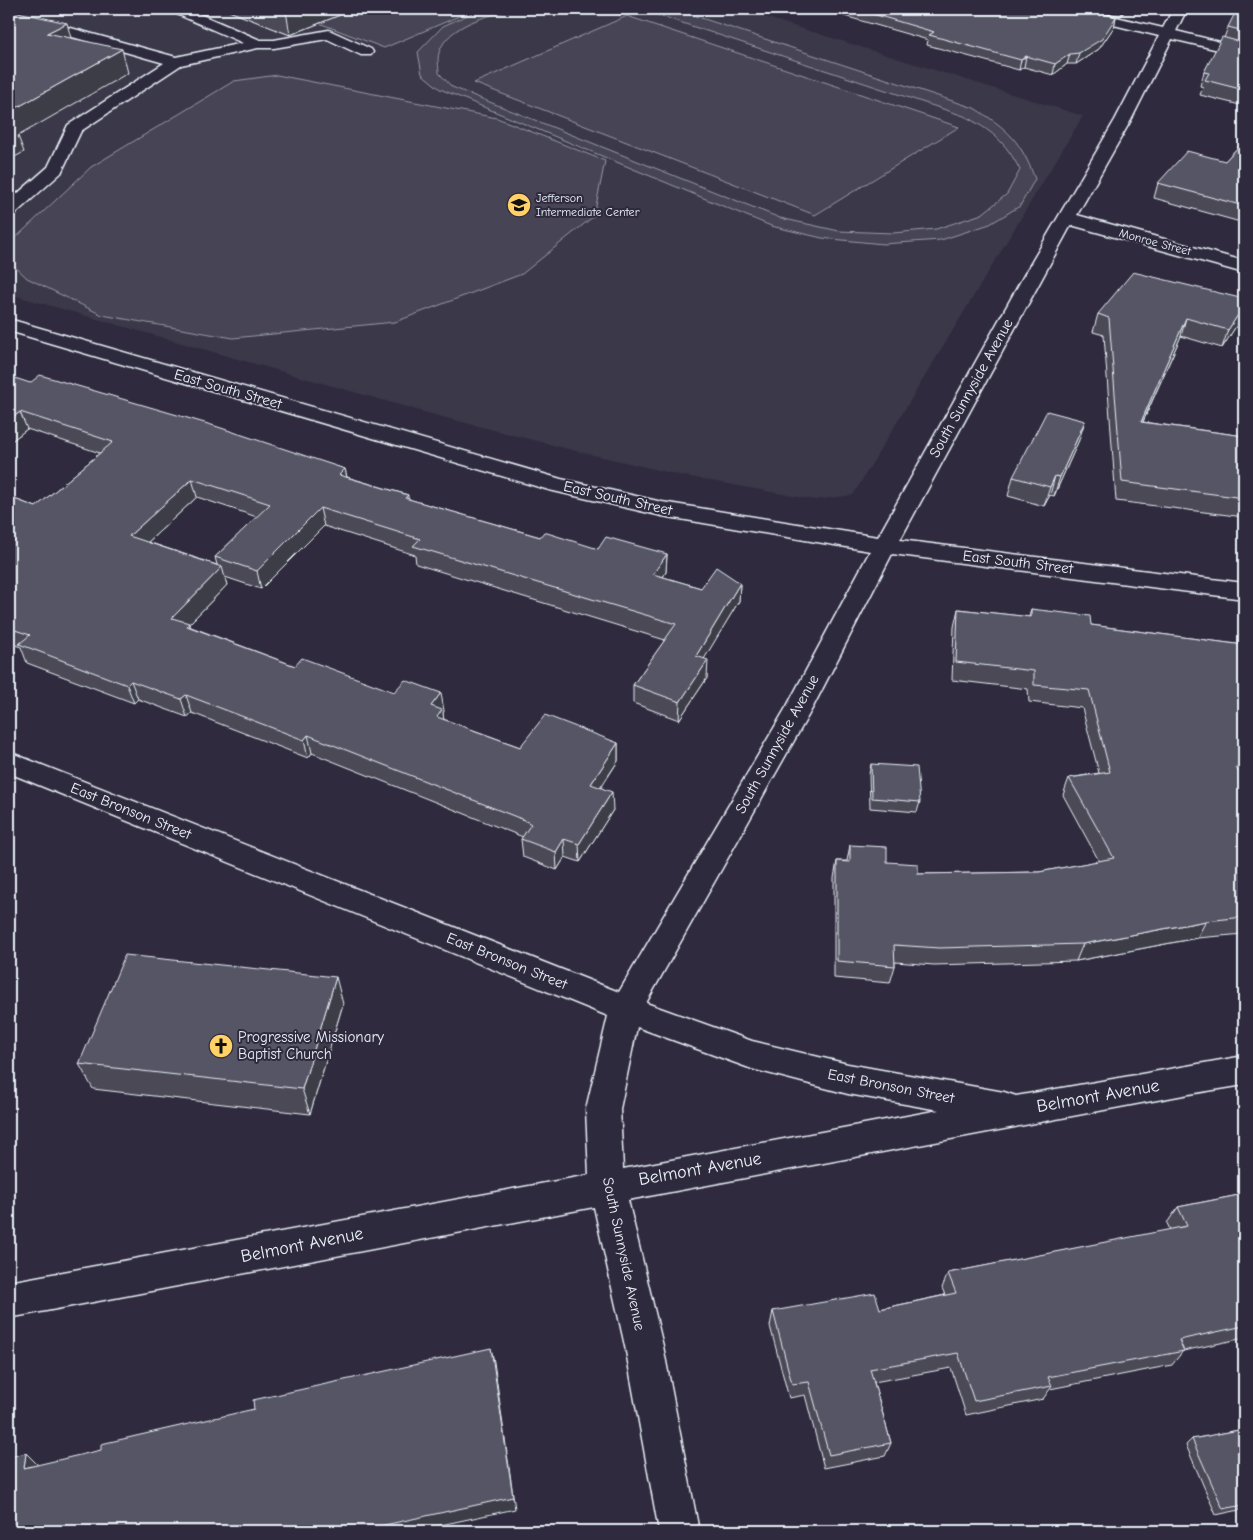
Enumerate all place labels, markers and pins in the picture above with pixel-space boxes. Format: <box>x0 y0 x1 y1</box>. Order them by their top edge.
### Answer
place label: Jefferson Intermediate Center <box>536 191 640 219</box>
school or university icon: Jefferson Intermediate Center <box>506 192 532 218</box>
place label: Progressive Missionary Baptist Church <box>238 1028 384 1063</box>
church icon: Progressive Missionary Baptist Church <box>208 1033 234 1059</box>

